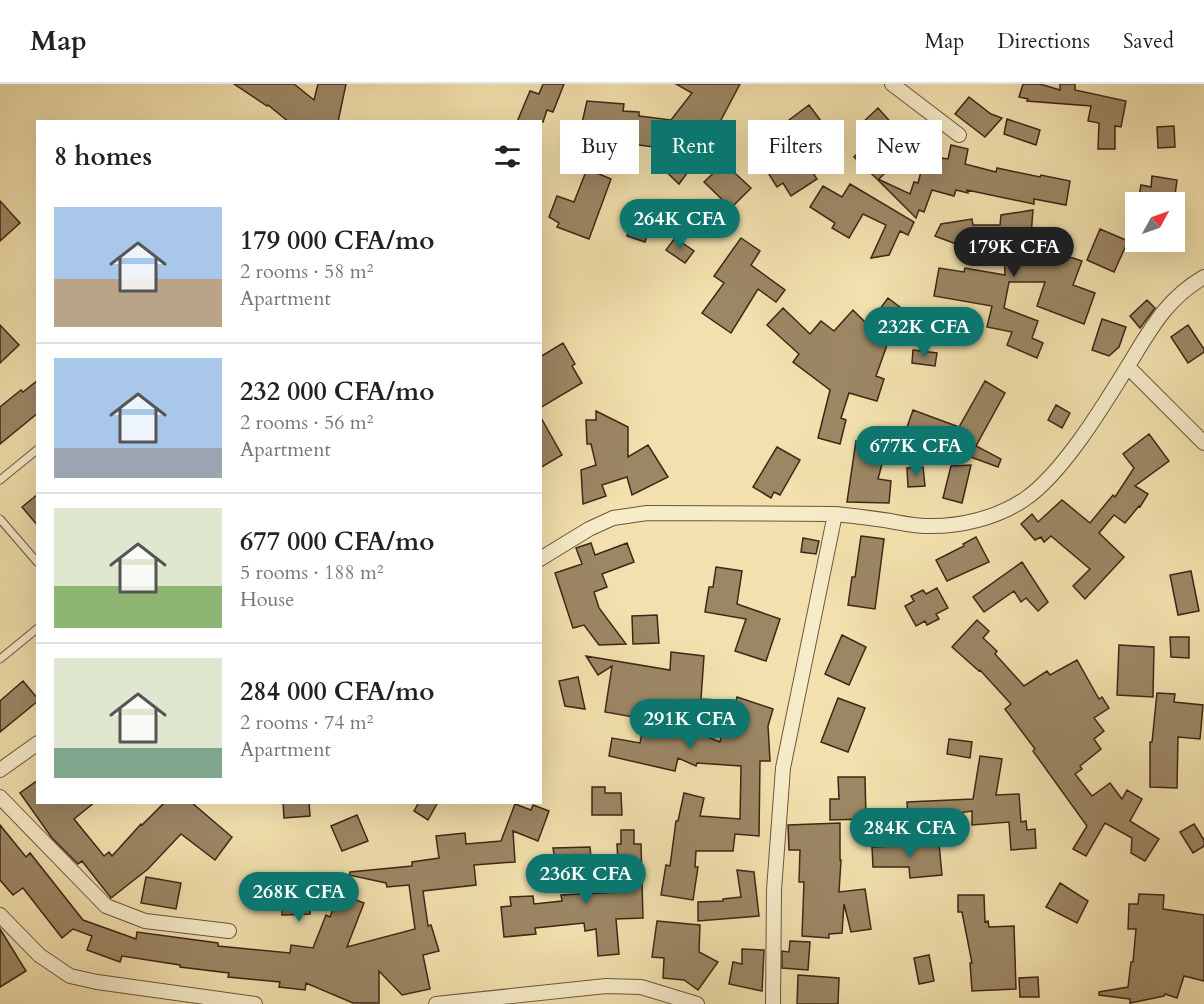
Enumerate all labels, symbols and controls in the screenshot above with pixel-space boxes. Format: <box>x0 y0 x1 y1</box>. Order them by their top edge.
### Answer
text: Map <box>30 22 87 60</box>
text: Map <box>924 27 964 56</box>
text: Directions <box>997 27 1090 56</box>
text: Saved <box>1123 27 1174 56</box>
chip: Buy <box>560 120 639 174</box>
chip: Rent <box>651 120 736 174</box>
chip: Filters <box>748 120 844 174</box>
chip: New <box>856 120 942 174</box>
text: 8 homes <box>54 139 152 174</box>
icon: filters <box>491 140 524 173</box>
north arrow <box>1125 192 1185 252</box>
map controls <box>1125 192 1185 252</box>
pin: 264K CFA <box>618 199 742 250</box>
text: 264K CFA <box>634 205 726 232</box>
text: 179 000 CFA/mo <box>240 223 434 258</box>
pin: 179K CFA <box>952 227 1076 278</box>
icon: home <box>102 231 174 303</box>
text: 179K CFA <box>968 233 1060 260</box>
text: 2 rooms · 58 m² <box>240 258 373 285</box>
text: Apartment <box>240 285 331 312</box>
pin: 232K CFA <box>862 307 986 358</box>
text: 232K CFA <box>878 313 970 340</box>
text: 232 000 CFA/mo <box>240 374 434 409</box>
icon: home <box>102 382 174 454</box>
text: 2 rooms · 56 m² <box>240 409 373 436</box>
pin: 677K CFA <box>854 426 978 477</box>
text: 677K CFA <box>870 432 962 459</box>
text: Apartment <box>240 436 331 463</box>
text: 677 000 CFA/mo <box>240 524 434 559</box>
icon: home <box>102 532 174 604</box>
text: 5 rooms · 188 m² <box>240 559 384 586</box>
text: House <box>240 586 294 613</box>
text: 284 000 CFA/mo <box>240 674 434 709</box>
icon: home <box>102 682 174 754</box>
pin: 291K CFA <box>628 699 752 750</box>
text: 291K CFA <box>644 705 736 732</box>
text: 2 rooms · 74 m² <box>240 709 373 736</box>
text: Apartment <box>240 736 331 763</box>
pin: 284K CFA <box>848 808 972 859</box>
text: 284K CFA <box>864 814 956 841</box>
pin: 236K CFA <box>524 854 648 905</box>
text: 236K CFA <box>540 860 632 887</box>
pin: 268K CFA <box>237 872 361 923</box>
text: 268K CFA <box>253 878 345 905</box>

